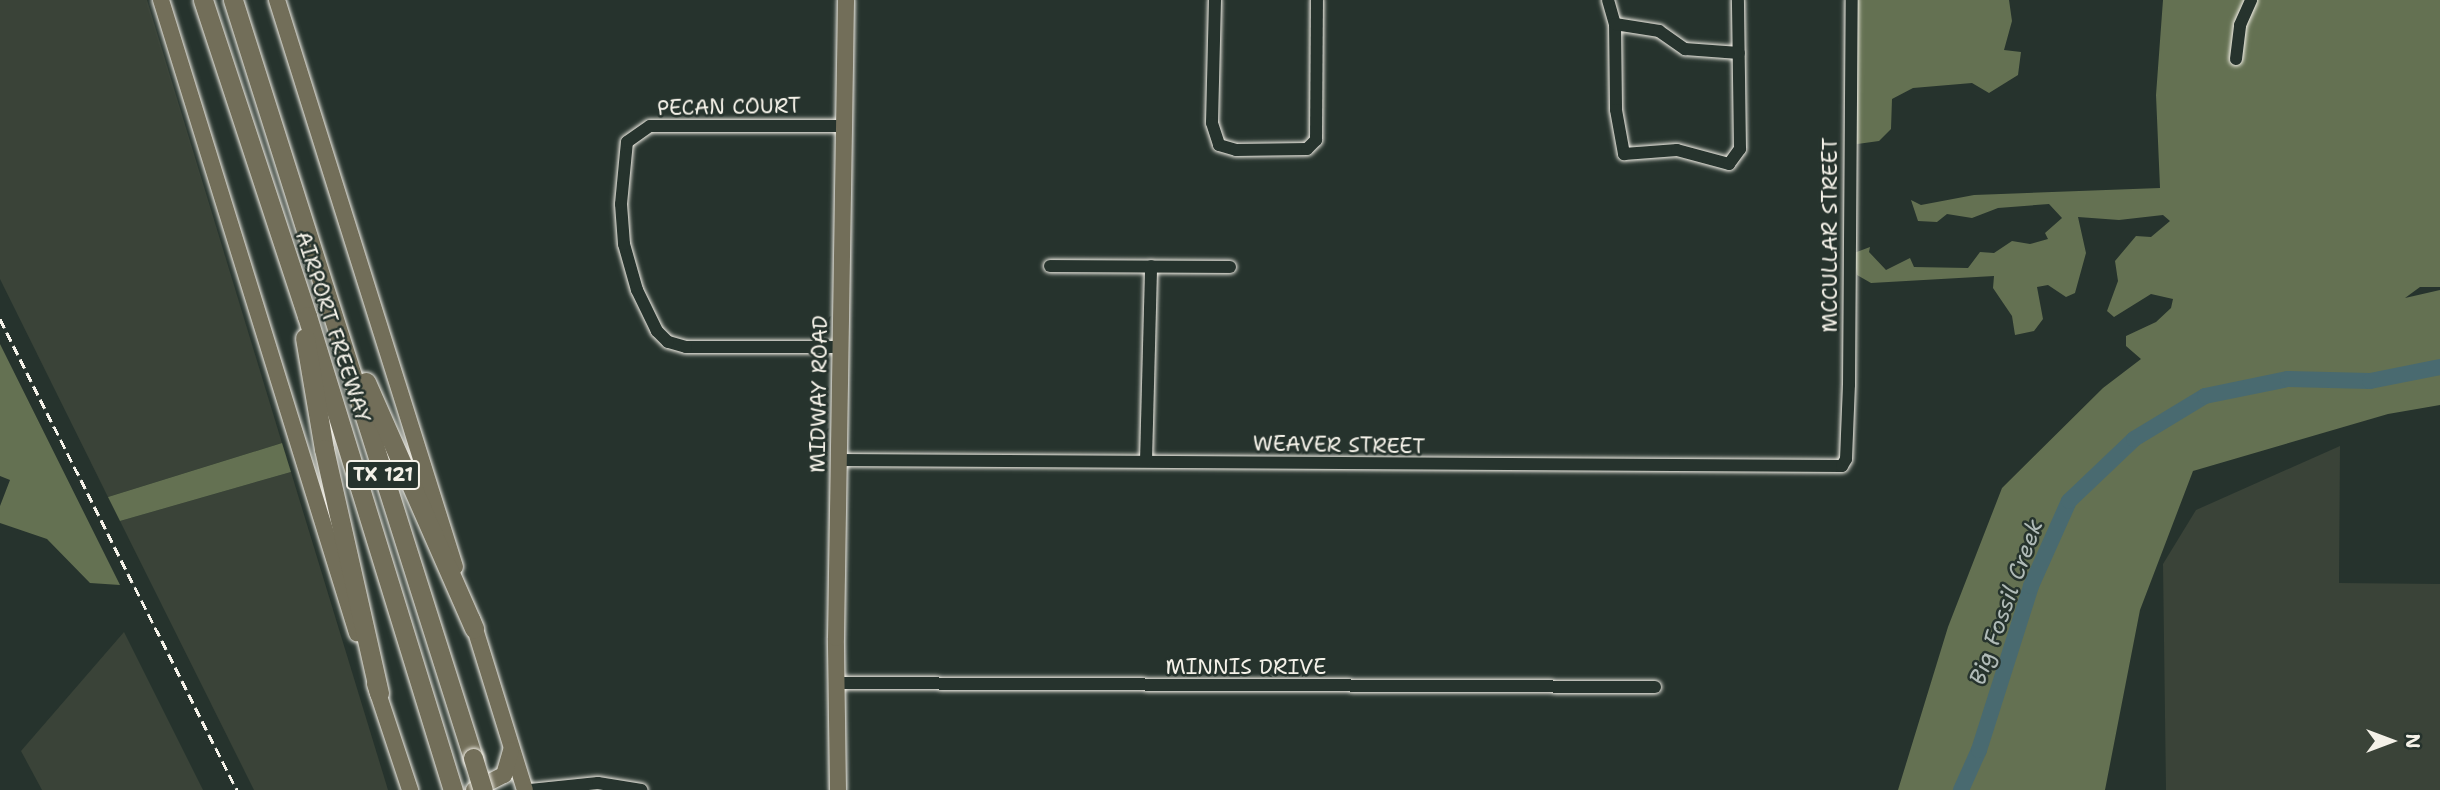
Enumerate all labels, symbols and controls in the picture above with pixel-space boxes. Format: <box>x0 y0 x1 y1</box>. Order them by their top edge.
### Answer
street label: PECAN COURT <box>657 93 801 121</box>
street label: MCCULLAR STREET <box>1817 137 1843 333</box>
street label: AIRPORT FREEWAY <box>290 228 376 426</box>
street label: MIDWAY ROAD <box>805 315 833 473</box>
street label: WEAVER STREET <box>1253 431 1425 459</box>
road number: TX 121 <box>344 460 422 490</box>
water label: Big Fossil Creek <box>1963 515 2049 689</box>
street label: MINNIS DRIVE <box>1166 654 1326 680</box>
north arrow <box>2356 706 2426 776</box>
text: N <box>2400 733 2425 749</box>

